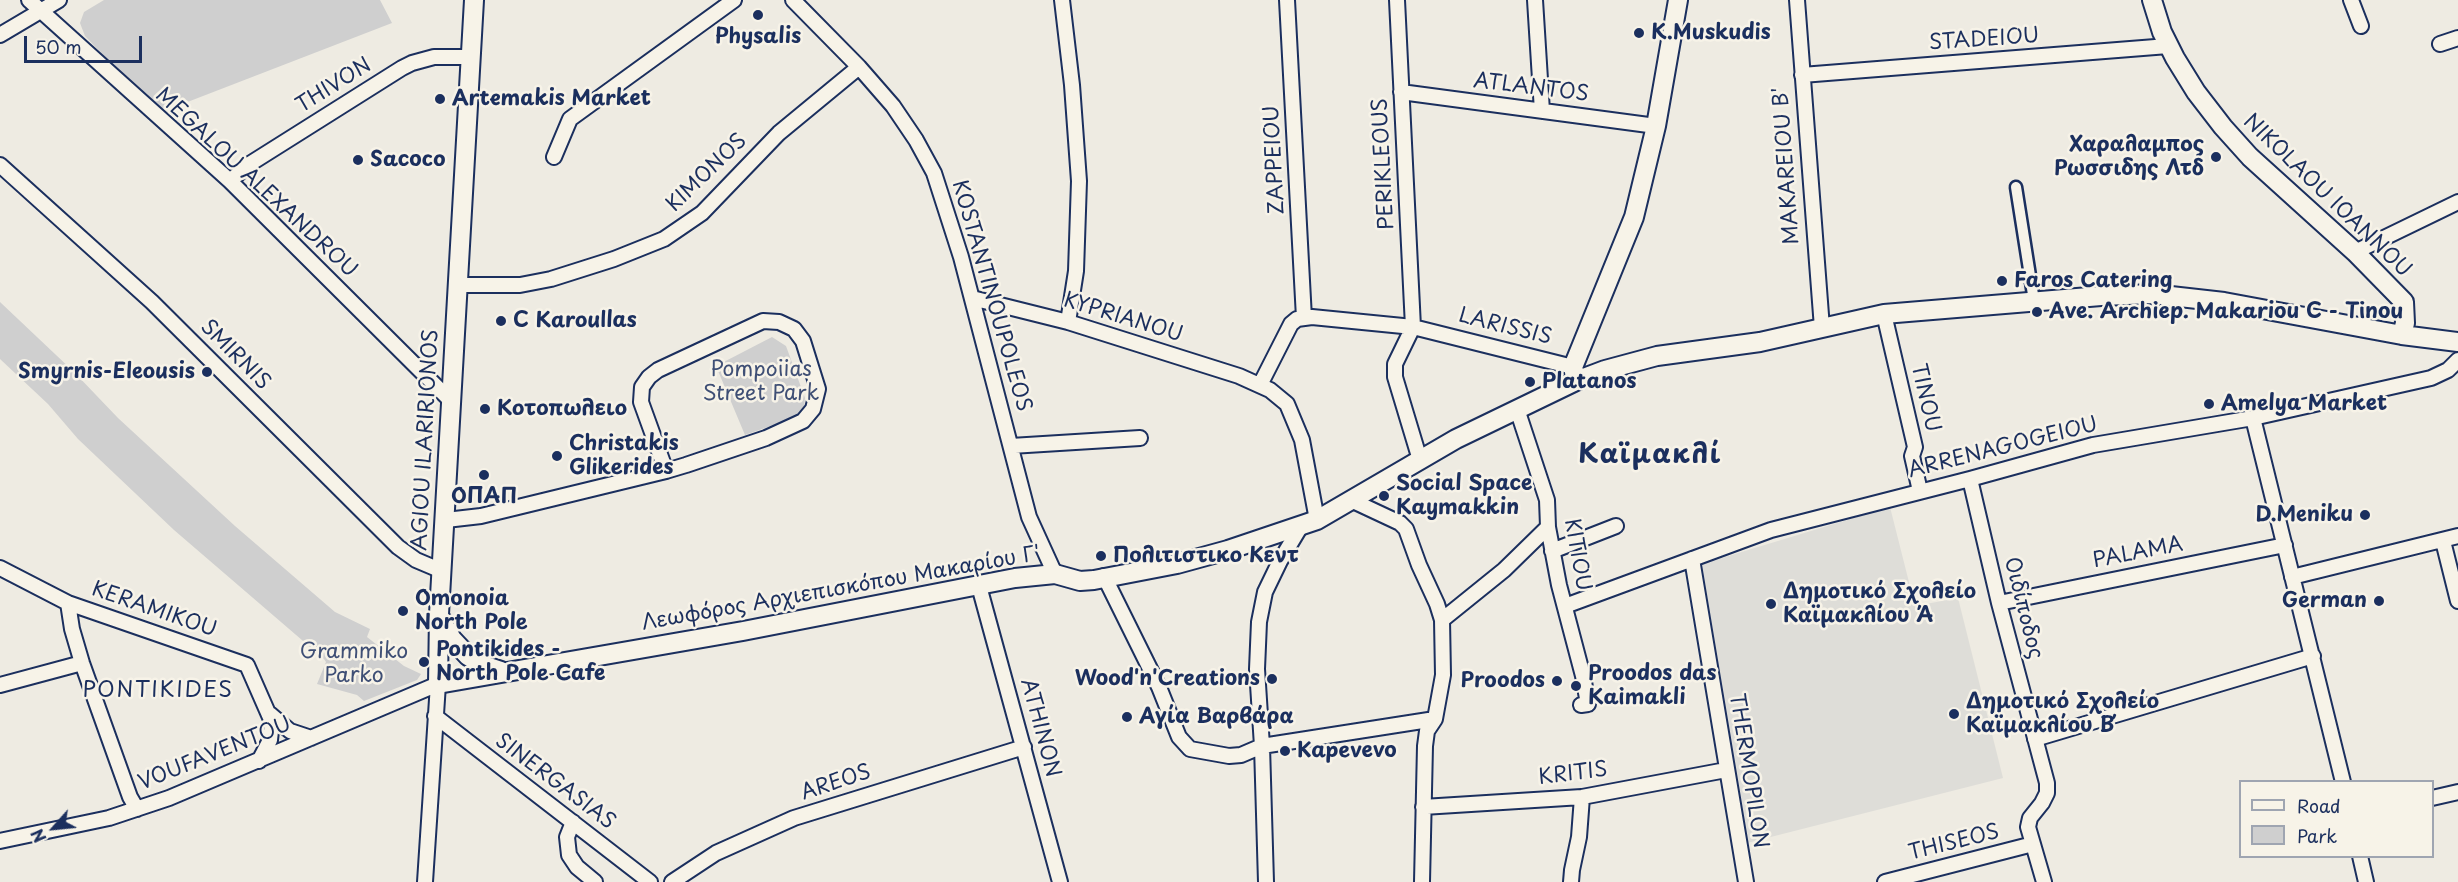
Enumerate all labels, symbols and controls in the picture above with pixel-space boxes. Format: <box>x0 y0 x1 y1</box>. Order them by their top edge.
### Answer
marker: Physalis <box>751 8 765 22</box>
place label: K.Muskudis <box>1651 20 1771 46</box>
scale bar <box>27 24 146 62</box>
place label: Physalis <box>715 24 801 50</box>
street label: STADEIOU <box>1928 24 2040 56</box>
marker: K.Muskudis <box>1632 26 1646 40</box>
text: 50 m <box>35 33 82 60</box>
street label: THIVON <box>292 53 376 119</box>
street label: ATLANTOS <box>1472 68 1590 108</box>
street label: MEGALOU ALEXANDROU <box>150 83 362 283</box>
place label: Artemakis Market <box>452 86 651 112</box>
street label: MAKAREIOU B' <box>1769 86 1805 246</box>
marker: Artemakis Market <box>433 92 447 106</box>
street label: PERIKLEOUS <box>1368 98 1400 230</box>
street label: ZAPPEIOU <box>1260 105 1290 215</box>
street label: NIKOLAOU IOANNOU <box>2238 109 2416 283</box>
street label: KIMONOS <box>662 129 752 217</box>
place label: Χαραλαμπος Ρωσσιδης Λτδ <box>2054 132 2204 182</box>
place label: Sacoco <box>370 147 446 173</box>
marker: Χαραλαμπος Ρωσσιδης Λτδ <box>2209 150 2223 164</box>
marker: Sacoco <box>351 153 365 167</box>
street label: KOSTANTINOUPOLEOS <box>946 178 1036 414</box>
place label: Faros Catering <box>2014 268 2173 294</box>
marker: Faros Catering <box>1995 274 2009 288</box>
street label: KYPRIANOU <box>1060 288 1186 348</box>
place label: Ave. Archiep. Makariou C - Tinou <box>2049 299 2403 325</box>
street label: LARISSIS <box>1456 303 1554 351</box>
marker: Ave. Archiep. Makariou C - Tinou <box>2030 305 2044 319</box>
place label: C Karoullas <box>513 308 637 334</box>
marker: C Karoullas <box>494 314 508 328</box>
street label: SMIRNIS <box>195 315 275 395</box>
street label: AGIOU ILARIRIONOS <box>408 329 444 551</box>
park label: Pompoiias Street Park <box>703 357 819 407</box>
place label: Smyrnis-Eleousis <box>18 359 195 385</box>
street label: TINOU <box>1905 361 1945 435</box>
marker: Smyrnis-Eleousis <box>200 365 214 379</box>
place label: Platanos <box>1542 369 1636 395</box>
marker: Platanos <box>1523 375 1537 389</box>
place label: Amelya Market <box>2221 391 2387 417</box>
place label: Κοτοπωλειο <box>497 396 627 422</box>
marker: Amelya Market <box>2202 397 2216 411</box>
marker: Κοτοπωλειο <box>478 402 492 416</box>
street label: ARRENAGOGEIOU <box>1906 412 2100 484</box>
place label: Christakis Glikerides <box>569 431 679 481</box>
district label: Καϊμακλί <box>1579 440 1721 472</box>
marker: Christakis Glikerides <box>550 449 564 463</box>
marker: ΟΠΑΠ <box>477 468 491 482</box>
place label: Social Space Kaymakkin <box>1396 471 1533 521</box>
place label: ΟΠΑΠ <box>451 484 517 510</box>
marker: Social Space Kaymakkin <box>1377 489 1391 503</box>
place label: D.Meniku <box>2256 502 2353 528</box>
marker: D.Meniku <box>2358 508 2372 522</box>
street label: KITIOU <box>1558 517 1596 593</box>
street label: PALAMA <box>2091 532 2185 574</box>
street label: Λεωφόρος Αρχιεπισκόπου Μακαρίου Γ' <box>640 541 1042 637</box>
place label: Πολιτιστικο Κεντ <box>1113 543 1299 569</box>
marker: Πολιτιστικο Κεντ <box>1094 549 1108 563</box>
street label: Οιδίποδος <box>1998 554 2048 662</box>
street label: KERAMIKOU <box>88 577 220 643</box>
place label: Δημοτικό Σχολείο Καϊμακλίου Α΄ <box>1783 579 1976 629</box>
place label: Omonoia North Pole <box>415 586 528 636</box>
place label: German <box>2282 588 2367 614</box>
marker: German <box>2372 594 2386 608</box>
marker: Δημοτικό Σχολείο Καϊμακλίου Α΄ <box>1764 597 1778 611</box>
marker: Omonoia North Pole <box>396 604 410 618</box>
place label: Pontikides - North Pole Cafe <box>436 637 605 687</box>
park label: Grammiko Parko <box>300 639 408 689</box>
marker: Pontikides - North Pole Cafe <box>417 655 431 669</box>
place label: Proodos das Kaimakli <box>1588 661 1716 711</box>
place label: Wood'n'Creations <box>1075 666 1260 692</box>
place label: Proodos <box>1461 668 1545 694</box>
marker: Wood'n'Creations <box>1265 672 1279 686</box>
marker: Proodos <box>1550 674 1564 688</box>
street label: ATHINON <box>1015 676 1065 780</box>
district label: PONTIKIDES <box>83 678 233 704</box>
marker: Proodos das Kaimakli <box>1569 679 1583 693</box>
place label: Δημοτικό Σχολείο Καϊμακλίου Β΄ <box>1966 689 2159 739</box>
street label: THERMOPILON <box>1723 692 1773 850</box>
place label: Αγία Βαρβάρα <box>1139 704 1294 730</box>
marker: Δημοτικό Σχολείο Καϊμακλίου Β΄ <box>1947 707 1961 721</box>
marker: Αγία Βαρβάρα <box>1120 710 1134 724</box>
street label: VOUFAVENTOU <box>135 712 295 796</box>
street label: SINERGASIAS <box>490 729 620 835</box>
place label: Kapevevo <box>1297 738 1397 764</box>
marker: Kapevevo <box>1278 744 1292 758</box>
street label: KRITIS <box>1537 757 1609 791</box>
street label: AREOS <box>798 760 874 806</box>
legend <box>2239 780 2434 858</box>
text: Road <box>2297 792 2341 819</box>
north arrow <box>24 798 84 858</box>
street label: THISEOS <box>1906 820 2002 866</box>
text: Park <box>2297 822 2337 849</box>
text: N <box>24 825 52 847</box>

